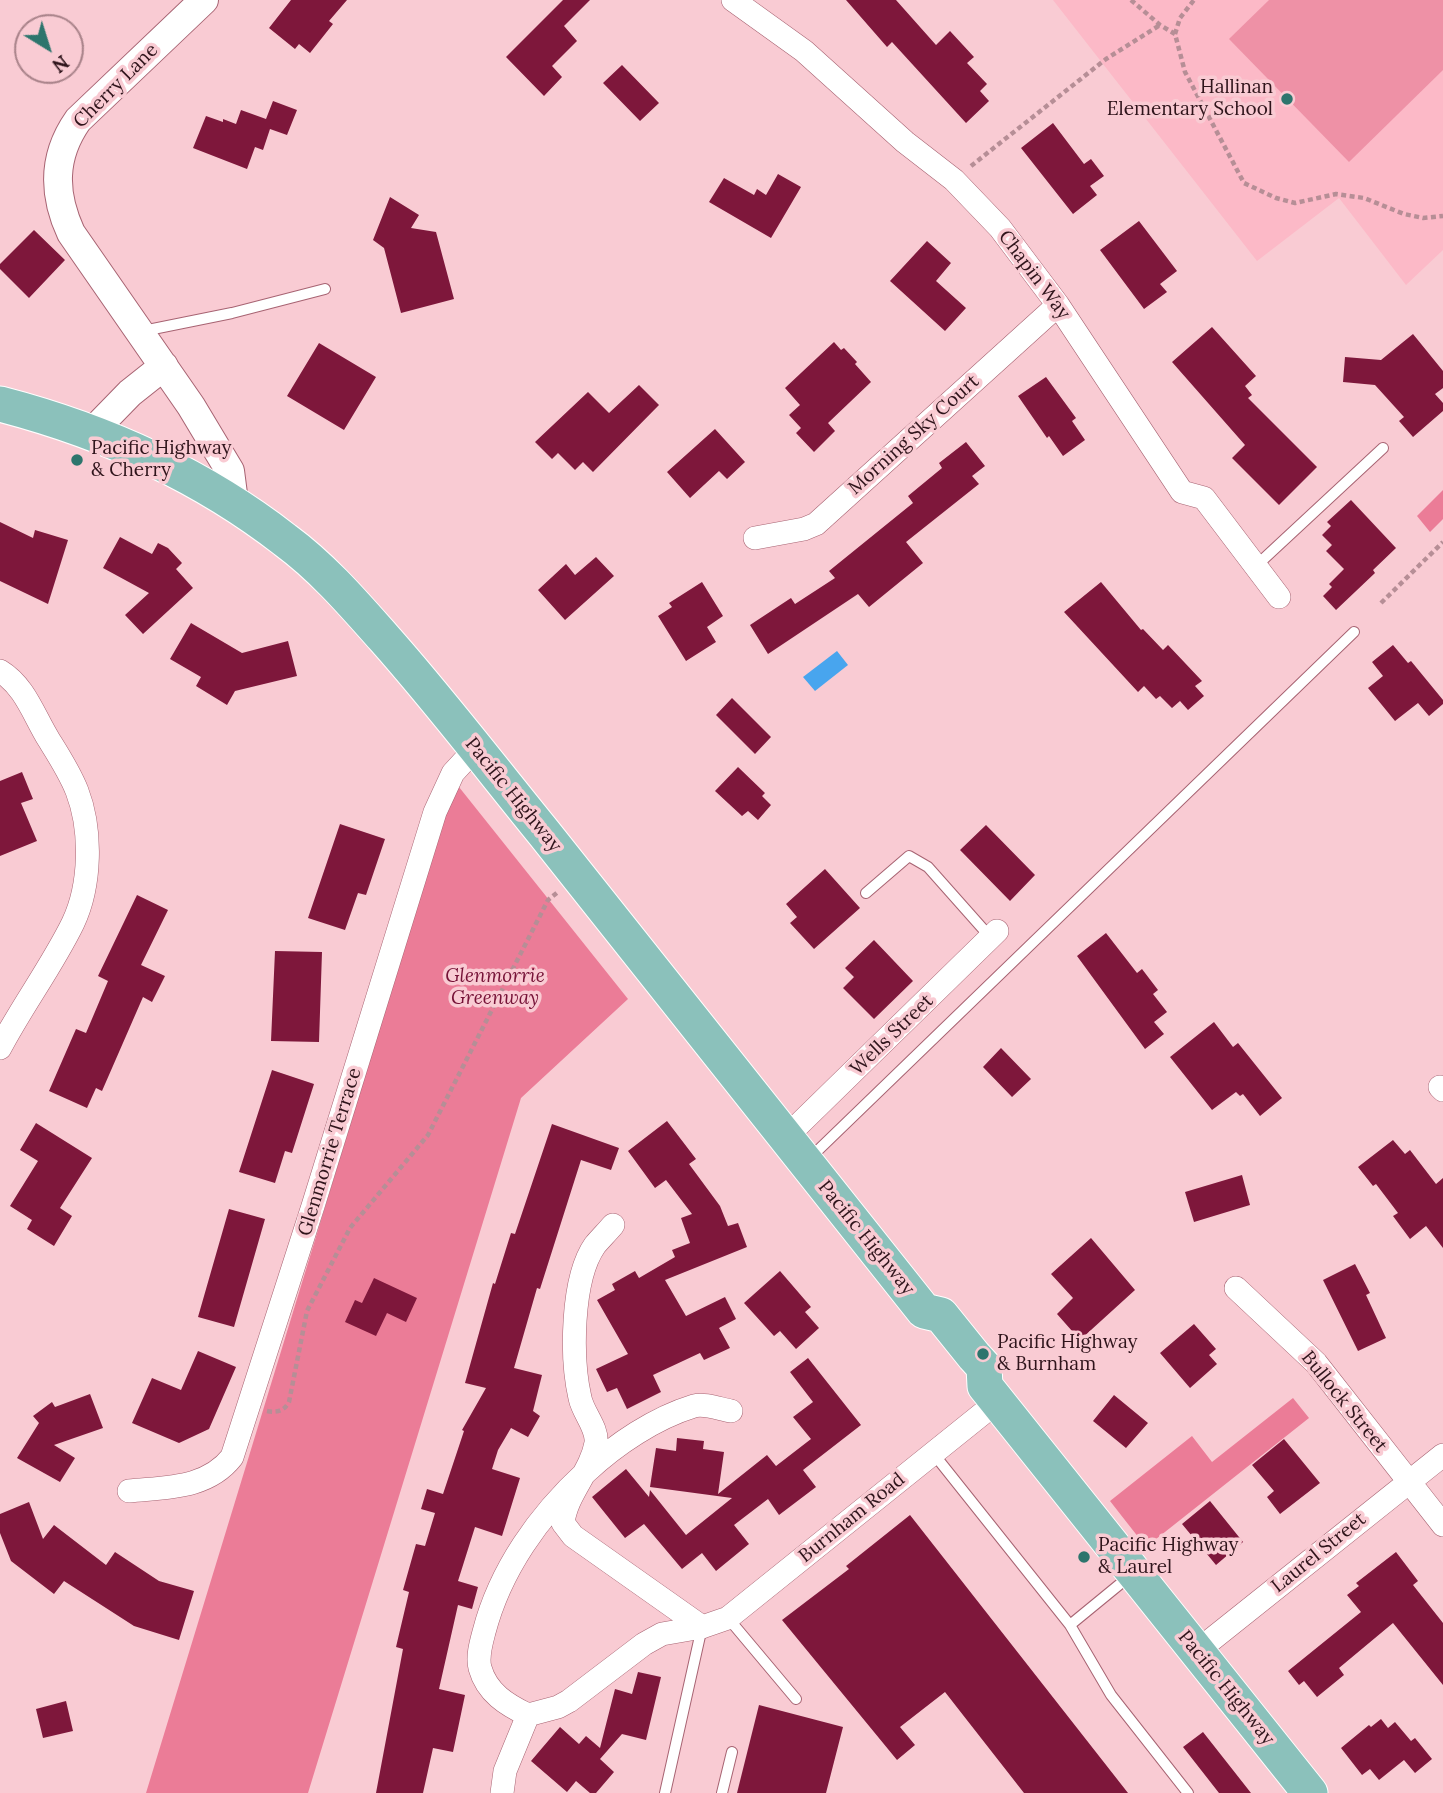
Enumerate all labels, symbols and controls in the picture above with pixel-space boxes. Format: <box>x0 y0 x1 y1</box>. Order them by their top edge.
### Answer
north arrow <box>14 14 84 84</box>
street label: Cherry Lane <box>69 39 163 133</box>
text: N <box>48 50 74 78</box>
place label: Hallinan Elementary School <box>1107 77 1273 121</box>
marker: Hallinan Elementary School <box>1279 91 1295 107</box>
street label: Chapin Way <box>993 226 1075 324</box>
street label: Morning Sky Court <box>844 370 984 500</box>
place label: Pacific Highway & Cherry <box>91 438 232 482</box>
marker: Pacific Highway & Cherry <box>69 452 85 468</box>
street label: Pacific Highway <box>460 733 566 857</box>
park label: Glenmorrie Greenway <box>445 966 545 1010</box>
street label: Wells Street <box>846 990 938 1080</box>
street label: Glenmorrie Terrace <box>294 1065 366 1239</box>
street label: Pacific Highway <box>813 1176 919 1300</box>
place label: Pacific Highway & Burnham <box>997 1332 1138 1376</box>
marker: Pacific Highway & Burnham <box>975 1346 991 1362</box>
street label: Bullock Street <box>1296 1347 1392 1457</box>
street label: Burnham Road <box>794 1468 910 1568</box>
street label: Laurel Street <box>1267 1508 1371 1598</box>
place label: Pacific Highway & Laurel <box>1098 1535 1239 1579</box>
marker: Pacific Highway & Laurel <box>1076 1549 1092 1565</box>
street label: Pacific Highway <box>1173 1626 1279 1750</box>

